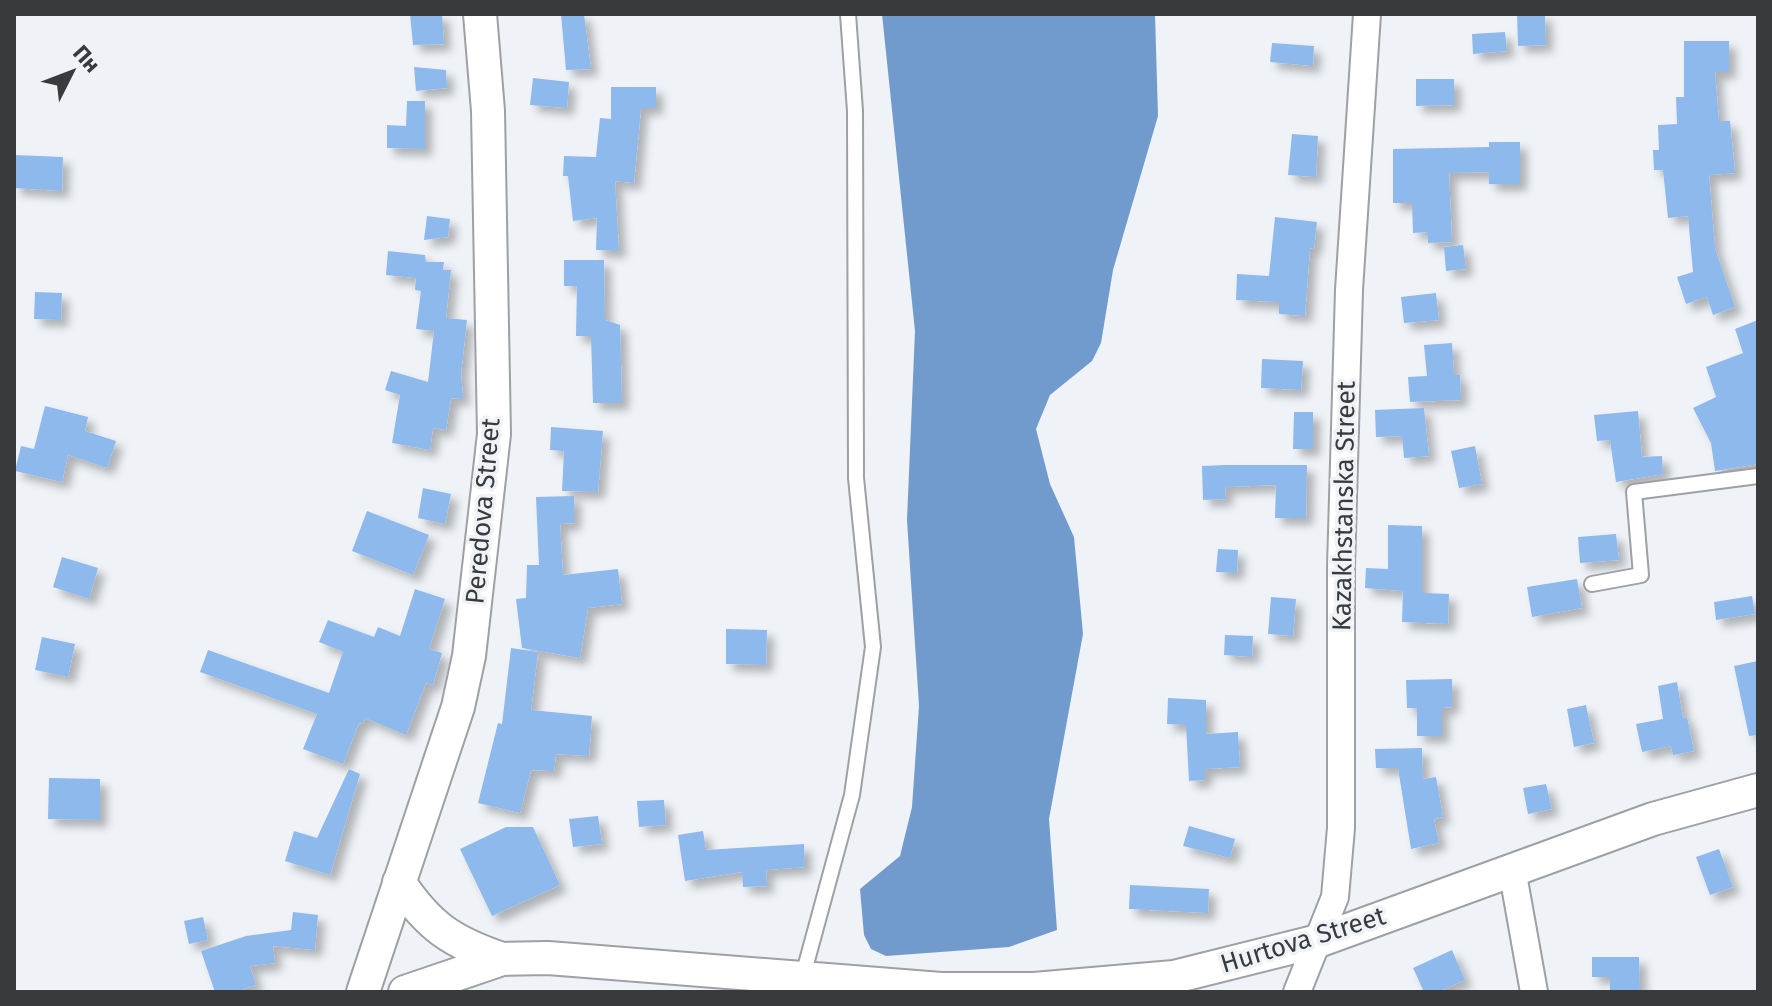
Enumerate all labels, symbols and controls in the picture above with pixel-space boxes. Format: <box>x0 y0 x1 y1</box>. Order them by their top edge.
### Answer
north arrow <box>32 32 112 112</box>
text: Пн <box>67 40 106 78</box>
street label: Kazakhstanska Street <box>1326 380 1362 631</box>
street label: Peredova Street <box>459 416 507 605</box>
street label: Hurtova Street <box>1217 900 1390 980</box>

